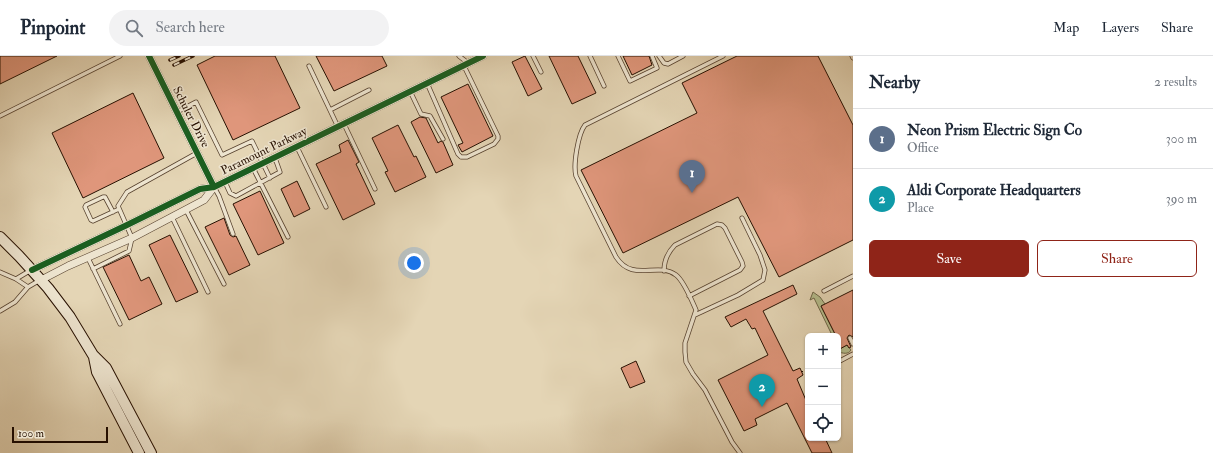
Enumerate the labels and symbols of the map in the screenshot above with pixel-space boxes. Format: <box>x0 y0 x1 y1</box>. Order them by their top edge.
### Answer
street label: Schuler Drive <box>169 84 213 150</box>
street label: Paramount Parkway <box>218 123 310 178</box>
pin: 1 <box>679 160 705 193</box>
your location <box>404 253 424 273</box>
pin: 2 <box>749 374 775 407</box>
scale bar <box>12 425 108 444</box>

